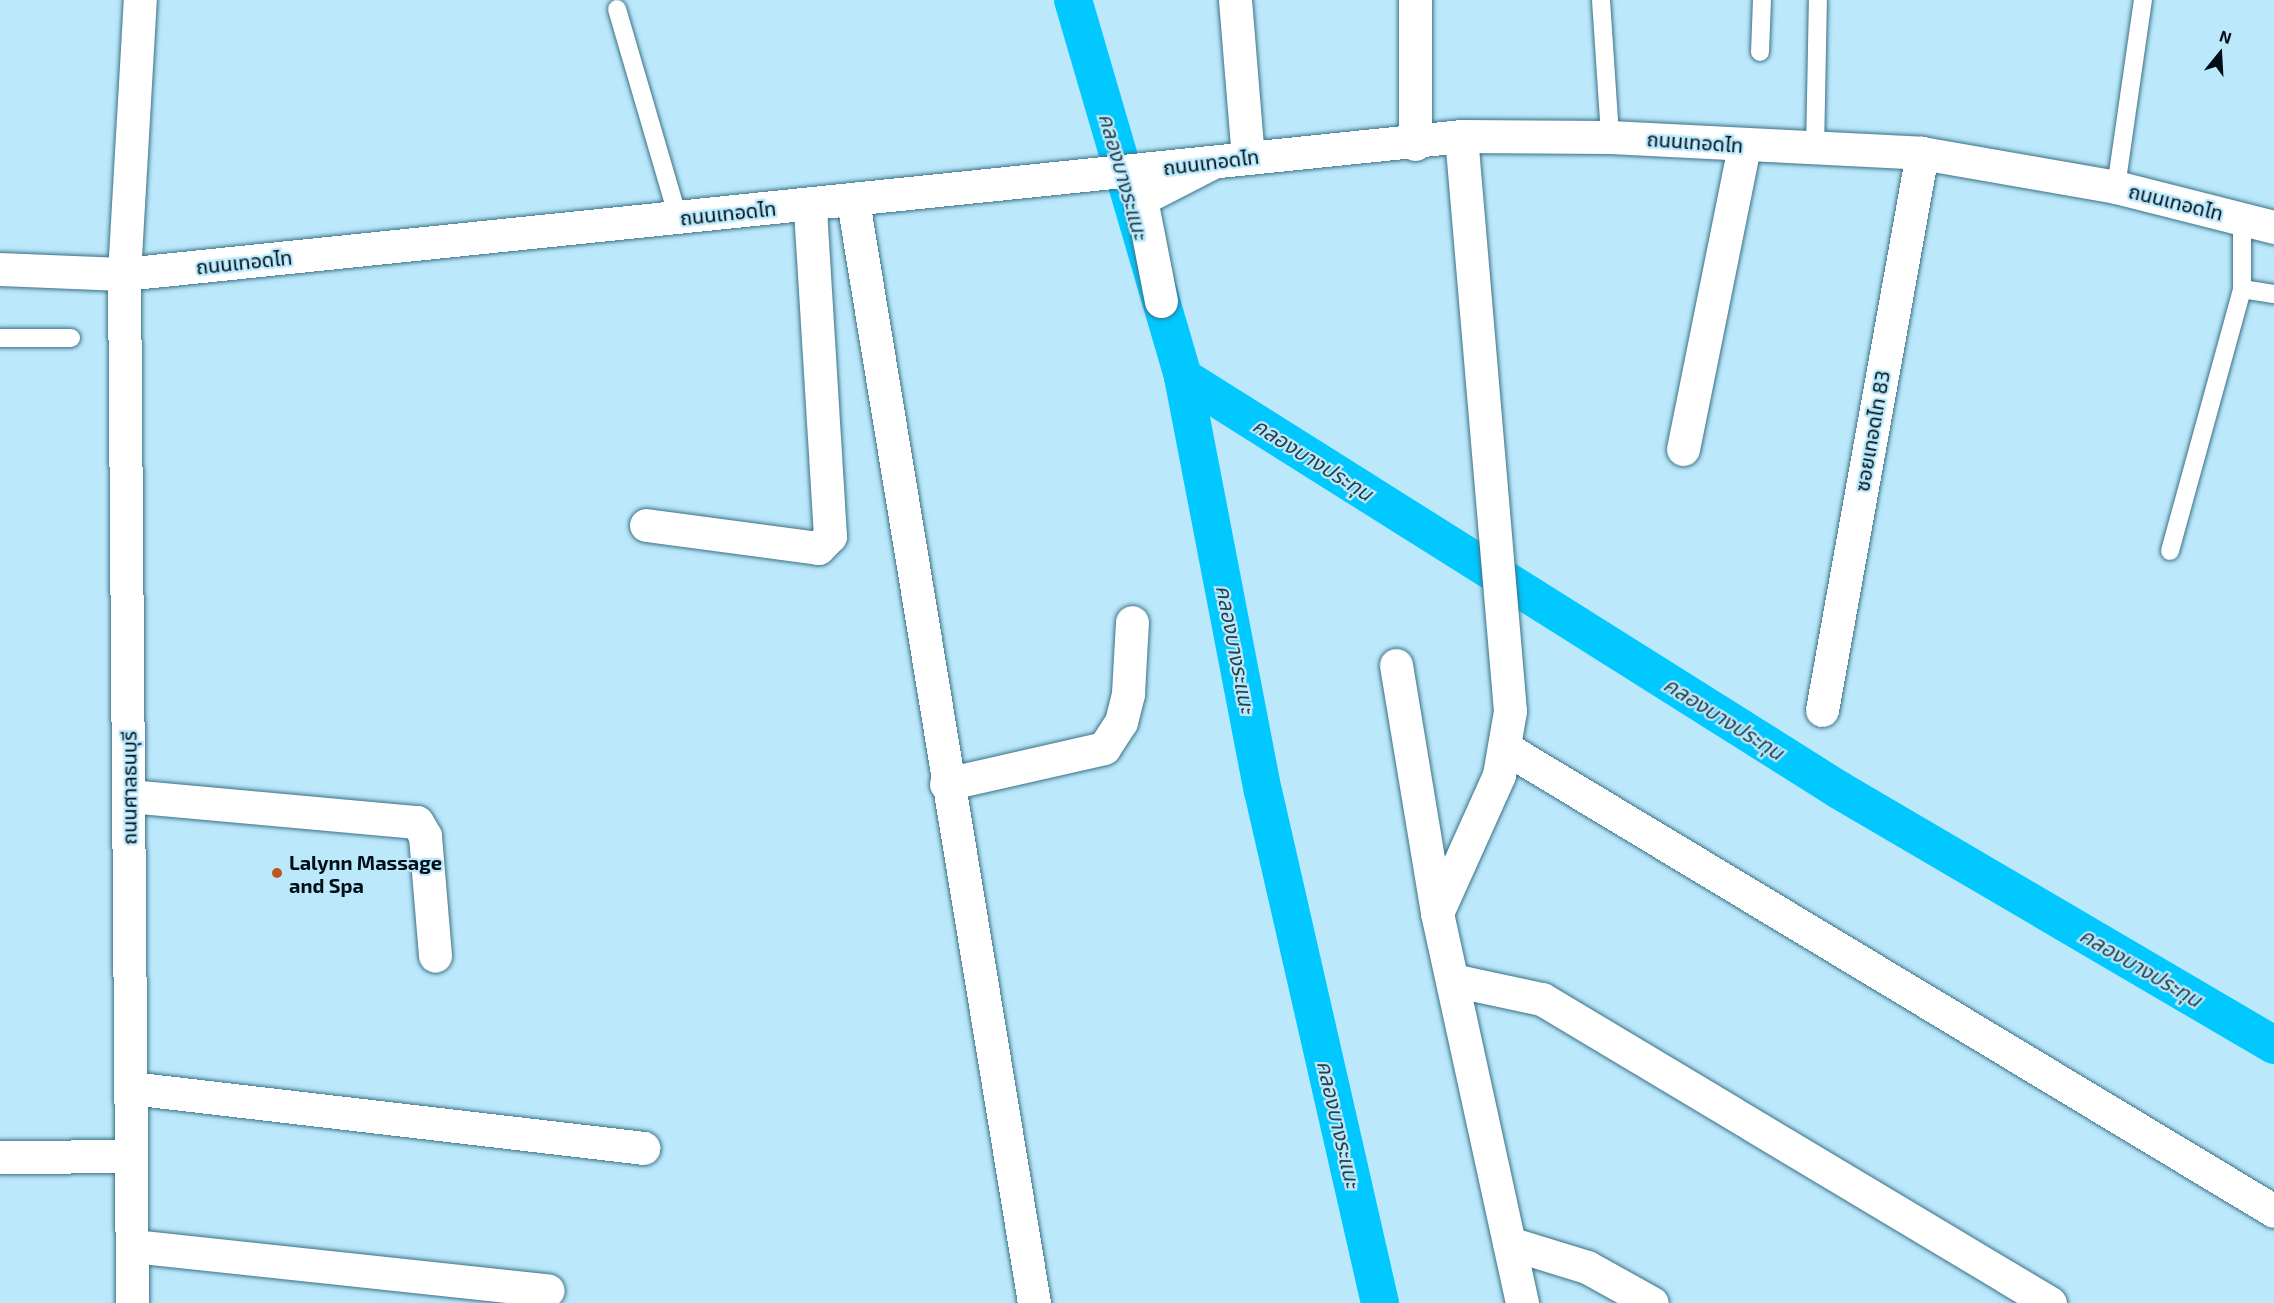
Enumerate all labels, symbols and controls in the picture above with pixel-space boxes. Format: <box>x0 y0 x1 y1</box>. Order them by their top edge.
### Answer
north arrow <box>2190 24 2250 84</box>
text: N <box>2217 26 2234 47</box>
water label: คลองบางระแนะ <box>1094 110 1154 242</box>
street label: ถนนเทอดไท <box>1646 127 1744 157</box>
street label: ถนนเทอดไท <box>1162 144 1260 180</box>
street label: ถนนเทอดไท <box>2126 179 2226 225</box>
street label: ถนนเทอดไท <box>679 196 777 230</box>
street label: ถนนเทอดไท <box>195 245 293 279</box>
street label: ซอยเทอดไท 83 <box>1850 369 1894 493</box>
water label: คลองบางประทุน <box>1248 412 1378 506</box>
water label: คลองบางระแนะ <box>1211 583 1261 715</box>
water label: คลองบางประทุน <box>1659 671 1789 765</box>
street label: ถนนศาลธนบุรี <box>117 731 141 845</box>
place label: Lalynn Massage and Spa <box>289 850 442 897</box>
marker: Lalynn Massage and Spa <box>270 866 284 880</box>
water label: คลองบางประทุน <box>2076 922 2206 1012</box>
water label: คลองบางระแนะ <box>1312 1058 1366 1190</box>

